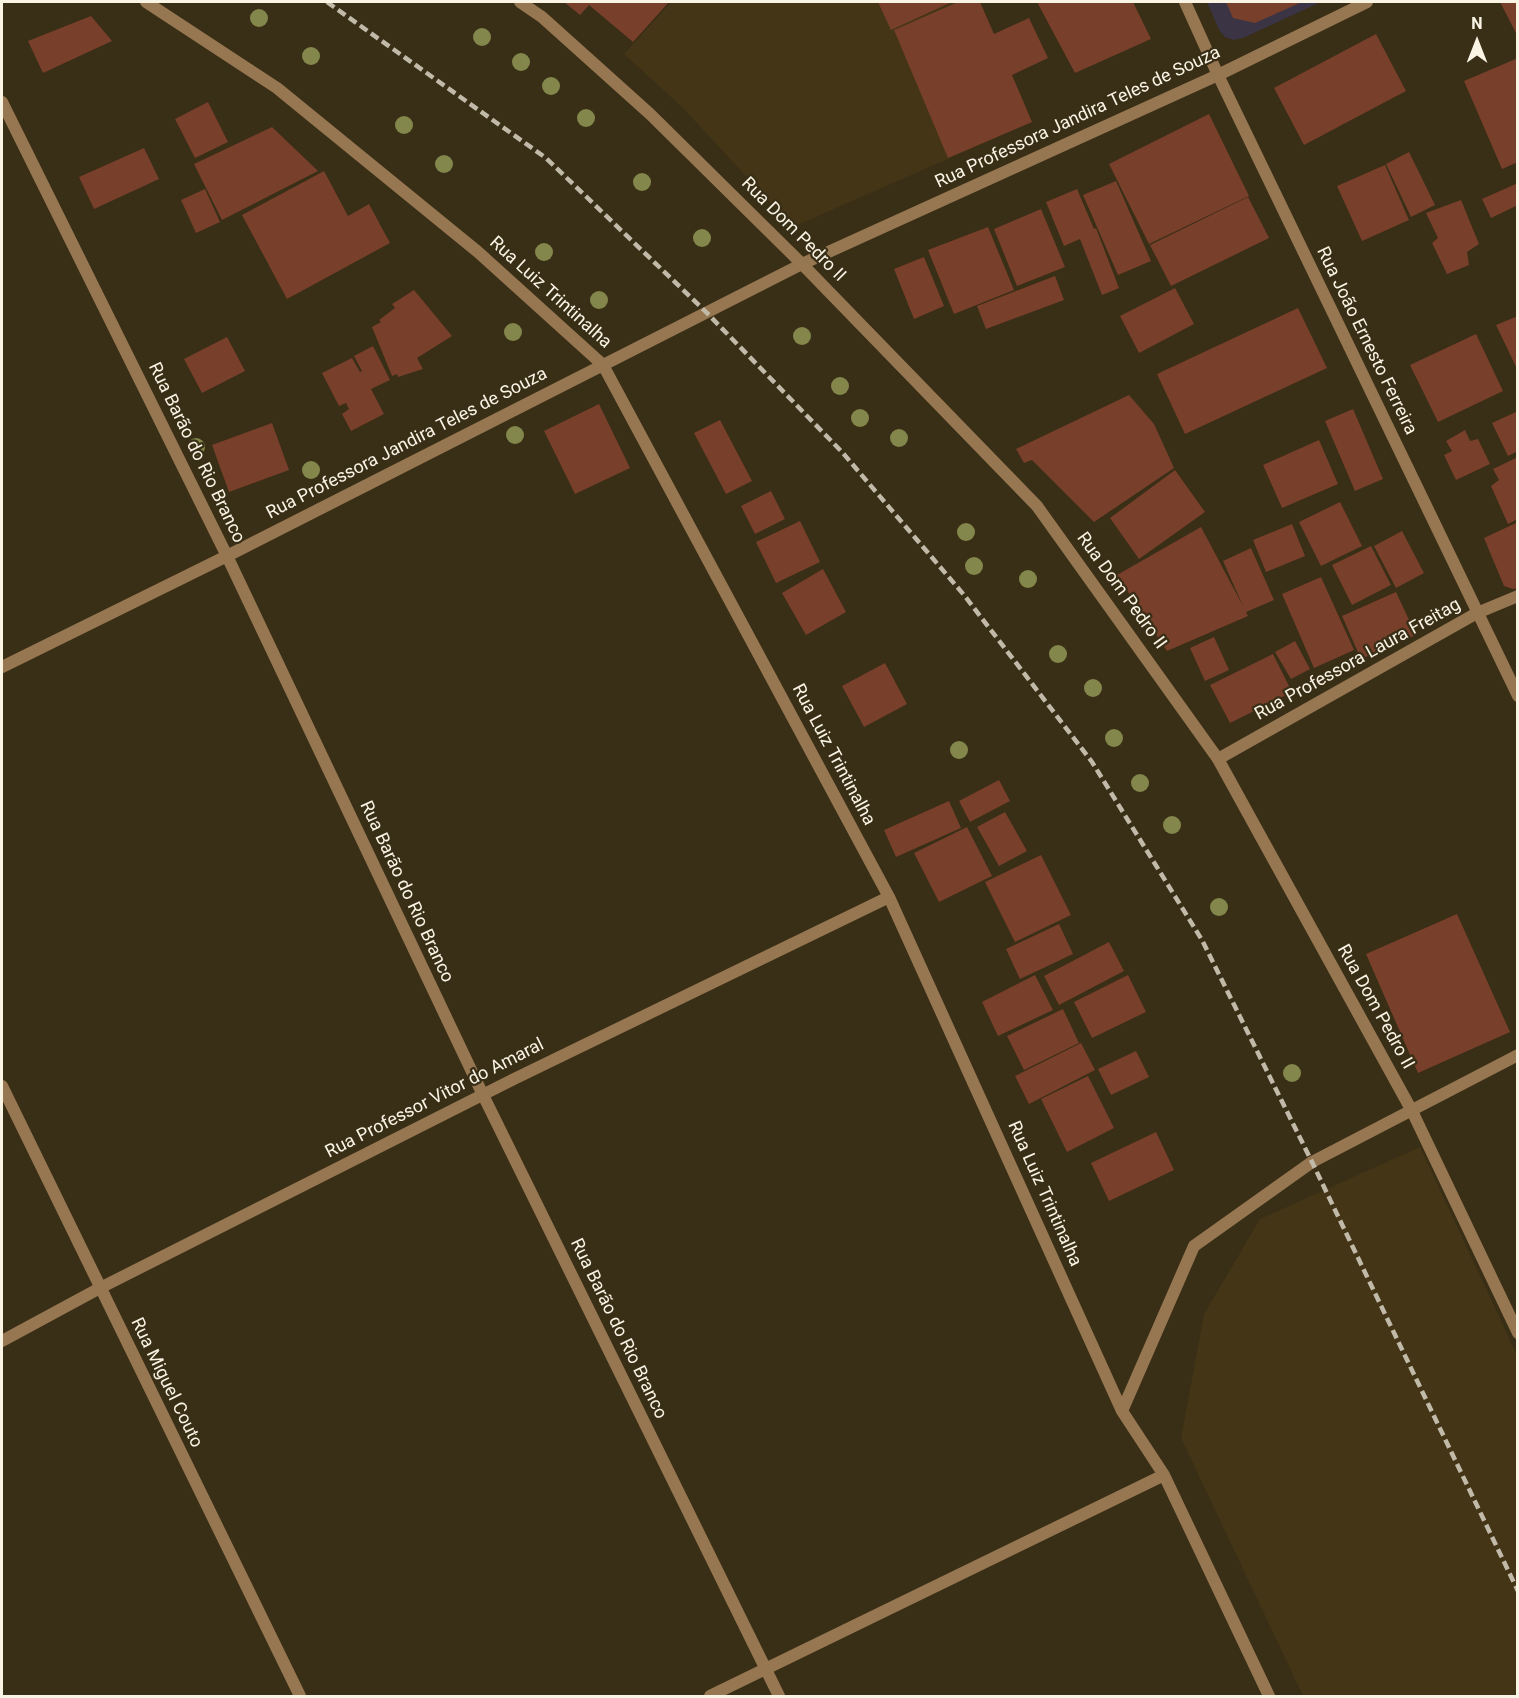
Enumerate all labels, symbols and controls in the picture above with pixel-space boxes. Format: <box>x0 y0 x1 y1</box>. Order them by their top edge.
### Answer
north arrow <box>1447 12 1507 72</box>
text: N <box>1471 14 1483 33</box>
street label: Rua Professora Jandira Teles de Souza <box>932 42 1224 194</box>
street label: Rua Dom Pedro II <box>736 173 850 287</box>
street label: Rua Luiz Trintinalha <box>484 232 616 354</box>
street label: Rua João Ernesto Ferreira <box>1311 244 1421 438</box>
street label: Rua Barão do Rio Branco <box>143 359 249 547</box>
street label: Rua Professora Jandira Teles de Souza <box>263 363 551 525</box>
street label: Rua Dom Pedro II <box>1071 528 1171 654</box>
street label: Rua Professora Laura Freitag <box>1251 594 1465 726</box>
street label: Rua Luiz Trintinalha <box>787 681 879 829</box>
street label: Rua Barão do Rio Branco <box>354 798 458 986</box>
street label: Rua Dom Pedro II <box>1332 941 1418 1073</box>
street label: Rua Professor Vitor do Amaral <box>322 1034 548 1164</box>
street label: Rua Luiz Trintinalha <box>1002 1118 1086 1270</box>
street label: Rua Barão do Rio Branco <box>565 1235 671 1423</box>
street label: Rua Miguel Couto <box>125 1315 207 1451</box>

